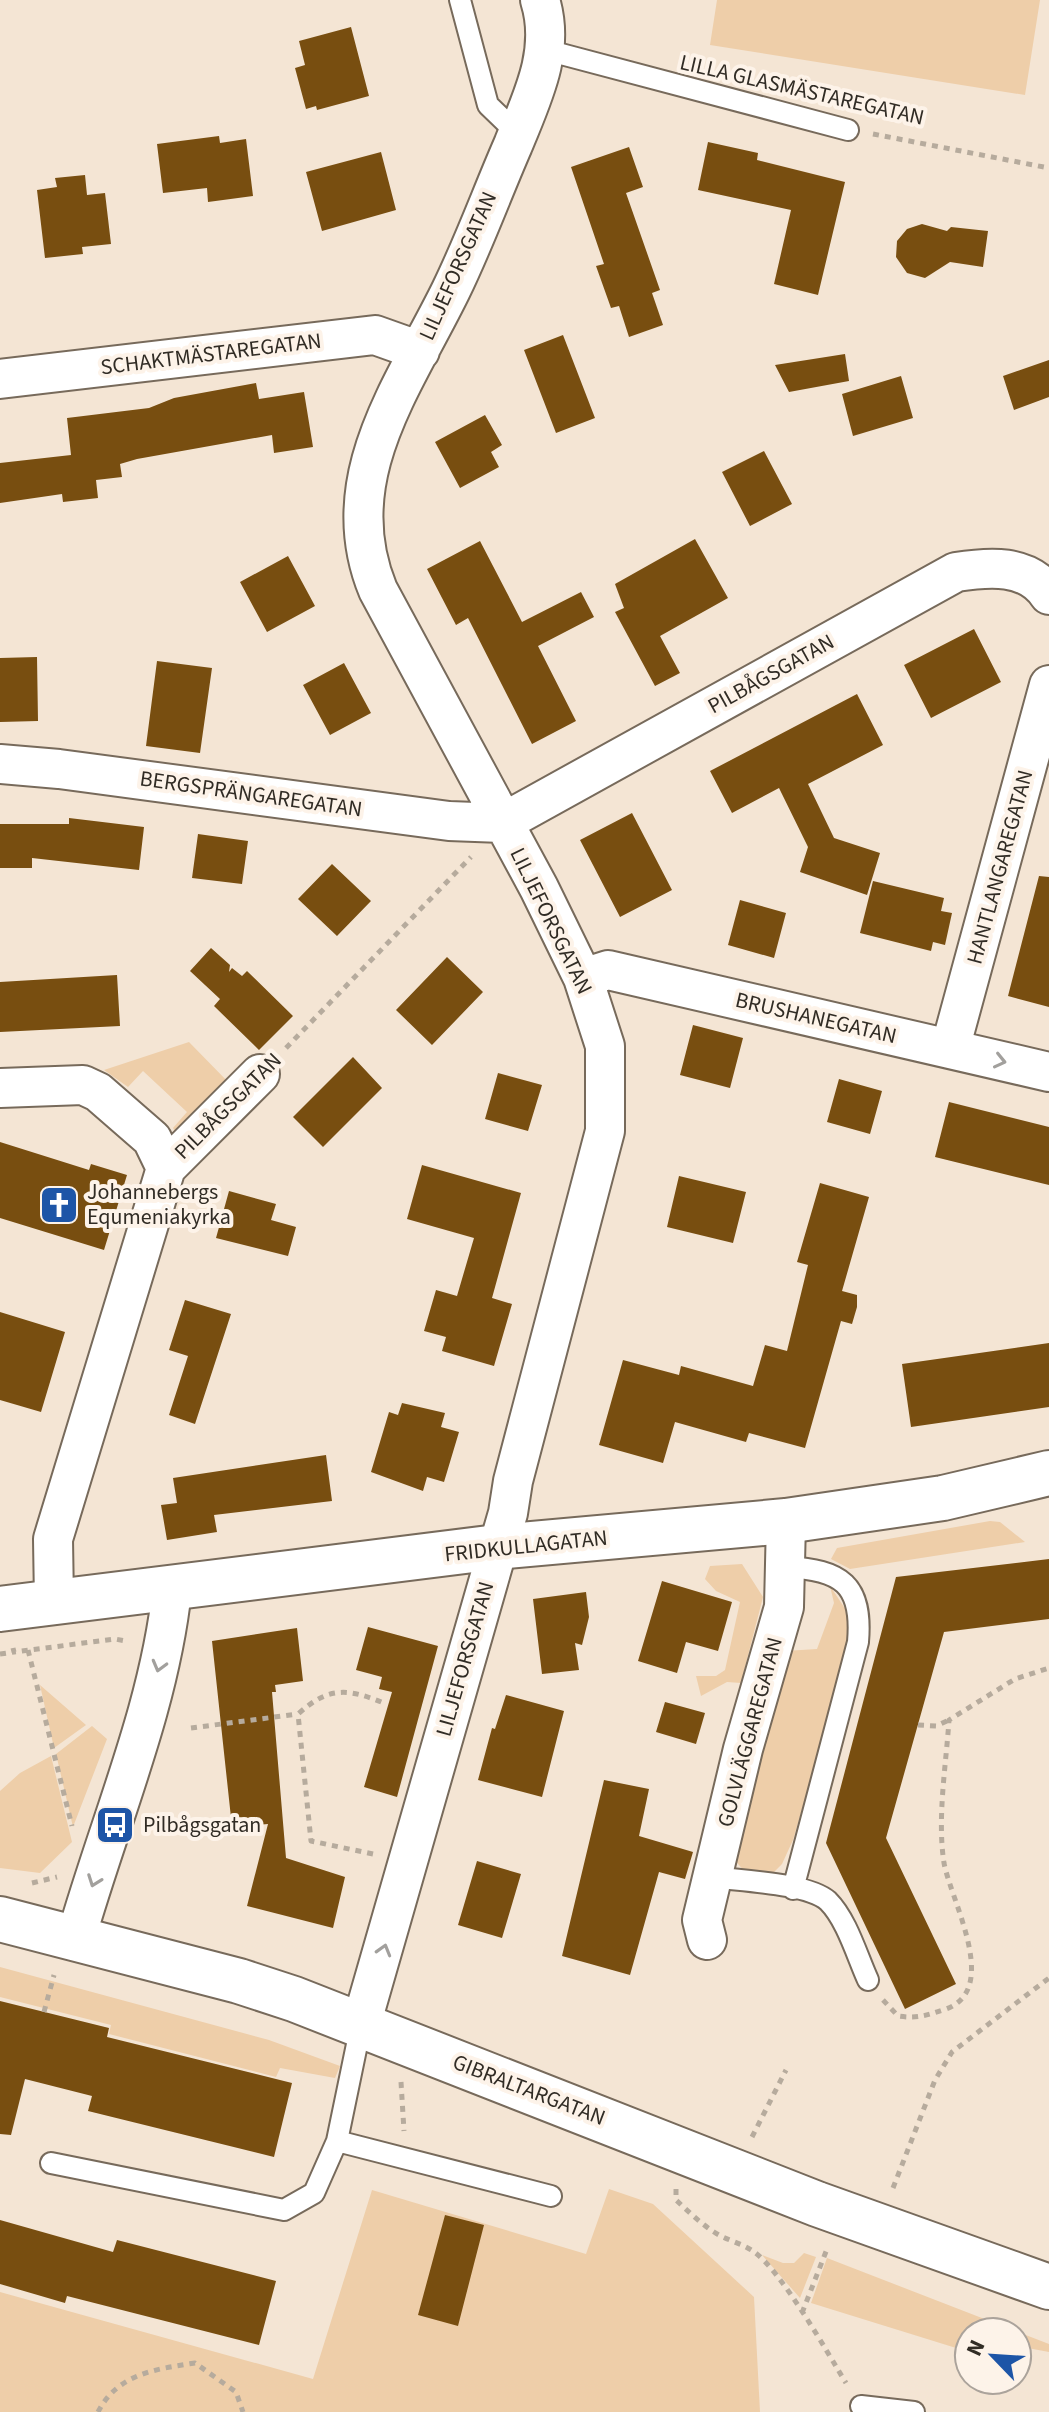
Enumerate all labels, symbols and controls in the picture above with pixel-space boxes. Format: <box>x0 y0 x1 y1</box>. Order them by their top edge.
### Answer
street label: LILLA GLASMÄSTAREGATAN <box>677 46 927 134</box>
street label: LILJEFORSGATAN <box>411 186 505 346</box>
street label: SCHAKTMÄSTAREGATAN <box>99 325 323 383</box>
street label: PILBÅGSGATAN <box>702 626 840 722</box>
street label: BERGSPRÄNGAREGATAN <box>138 763 364 825</box>
street label: HANTLANGAREGATAN <box>959 766 1041 968</box>
street label: LILJEFORSGATAN <box>502 842 600 1000</box>
street label: BRUSHANEGATAN <box>732 984 900 1052</box>
street label: PILBÅGSGATAN <box>167 1045 289 1167</box>
one-way arrow <box>992 1052 1006 1069</box>
place label: Johannebergs Equmeniakyrka <box>87 1176 231 1233</box>
church icon: Johannebergs Equmeniakyrka <box>38 1184 80 1226</box>
street label: FRIDKULLAGATAN <box>443 1522 609 1570</box>
street label: LILJEFORSGATAN <box>428 1578 502 1740</box>
street label: GOLVLÄGGAREGATAN <box>709 1633 791 1831</box>
one-way arrow <box>151 1659 168 1673</box>
bus stop icon: Pilbågsgatan <box>94 1804 136 1846</box>
place label: Pilbågsgatan <box>143 1809 261 1841</box>
one-way arrow <box>88 1873 104 1887</box>
one-way arrow <box>374 1944 391 1958</box>
street label: GIBRALTARGATAN <box>448 2046 610 2134</box>
north arrow <box>953 2316 1033 2396</box>
text: N <box>958 2335 993 2361</box>

